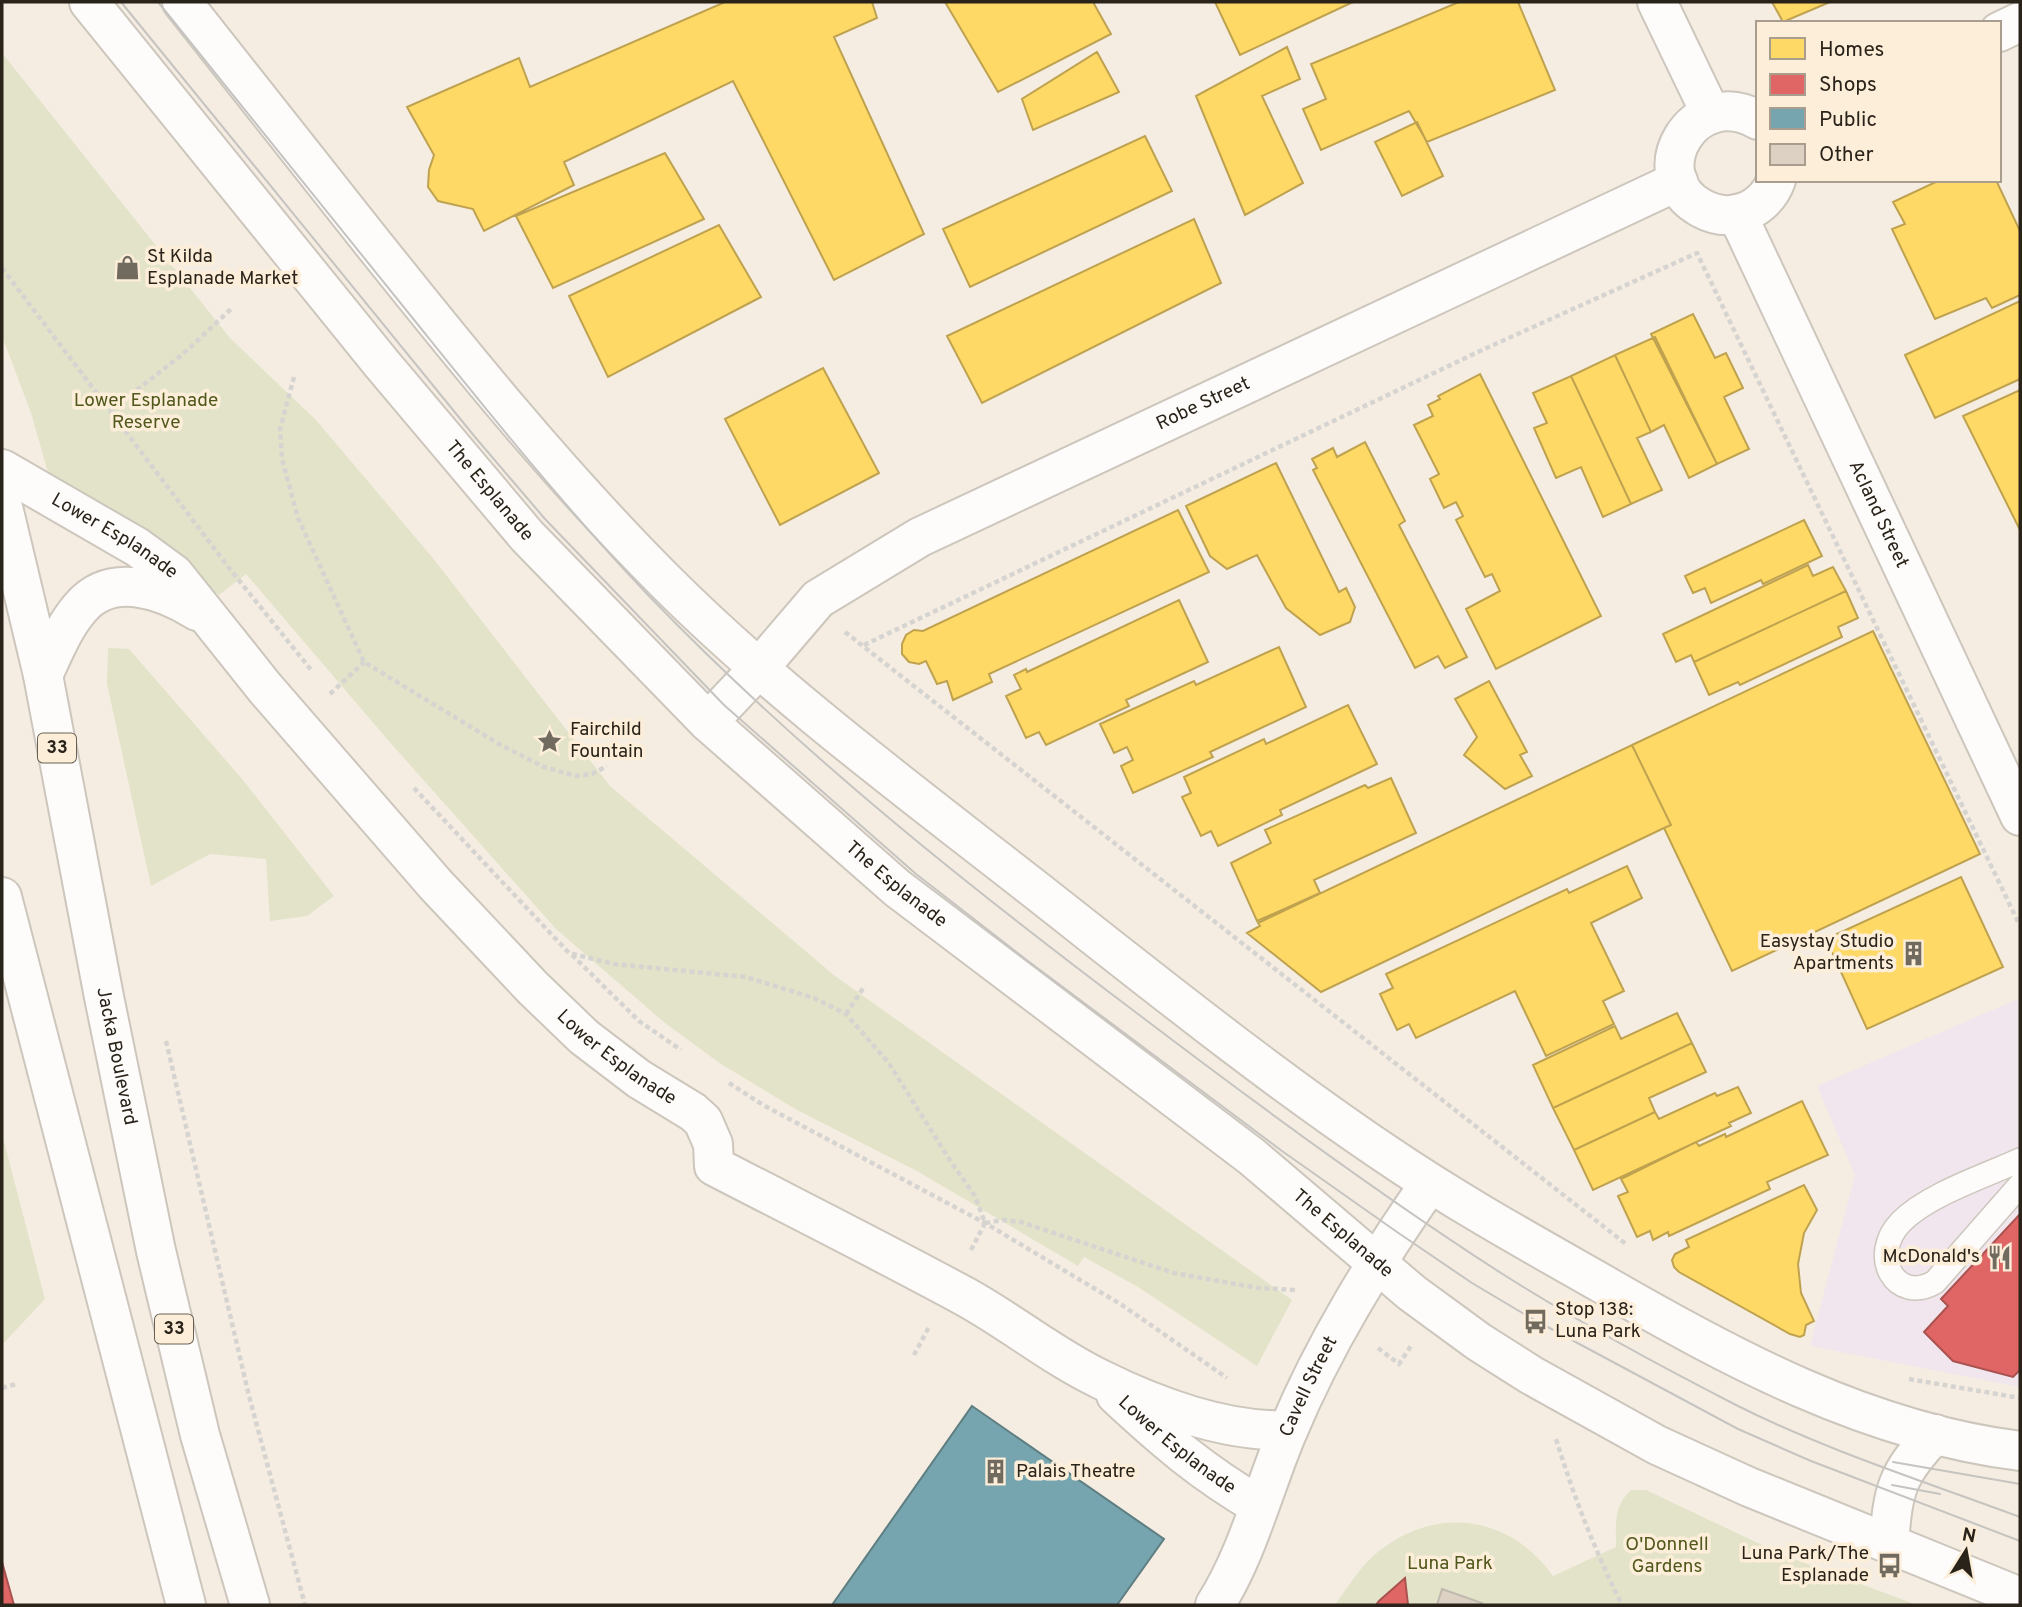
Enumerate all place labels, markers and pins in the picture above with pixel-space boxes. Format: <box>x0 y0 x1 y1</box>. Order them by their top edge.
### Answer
place label: St Kilda Esplanade Market <box>147 245 298 291</box>
shop icon: St Kilda Esplanade Market <box>113 254 141 282</box>
place label: Fairchild Fountain <box>570 718 644 764</box>
place icon: Fairchild Fountain <box>536 727 564 755</box>
place label: Easystay Studio Apartments <box>1760 930 1894 976</box>
building icon: Easystay Studio Apartments <box>1900 939 1928 967</box>
restaurant icon: McDonald's <box>1986 1243 2014 1271</box>
place label: McDonald's <box>1882 1245 1980 1269</box>
place label: Stop 138: Luna Park <box>1555 1298 1641 1344</box>
bus stop icon: Stop 138: Luna Park <box>1521 1307 1549 1335</box>
building icon: Palais Theatre <box>982 1458 1010 1486</box>
place label: Palais Theatre <box>1016 1460 1135 1484</box>
place label: Luna Park/The Esplanade <box>1741 1542 1869 1588</box>
bus stop icon: Luna Park/The Esplanade <box>1875 1551 1903 1579</box>

